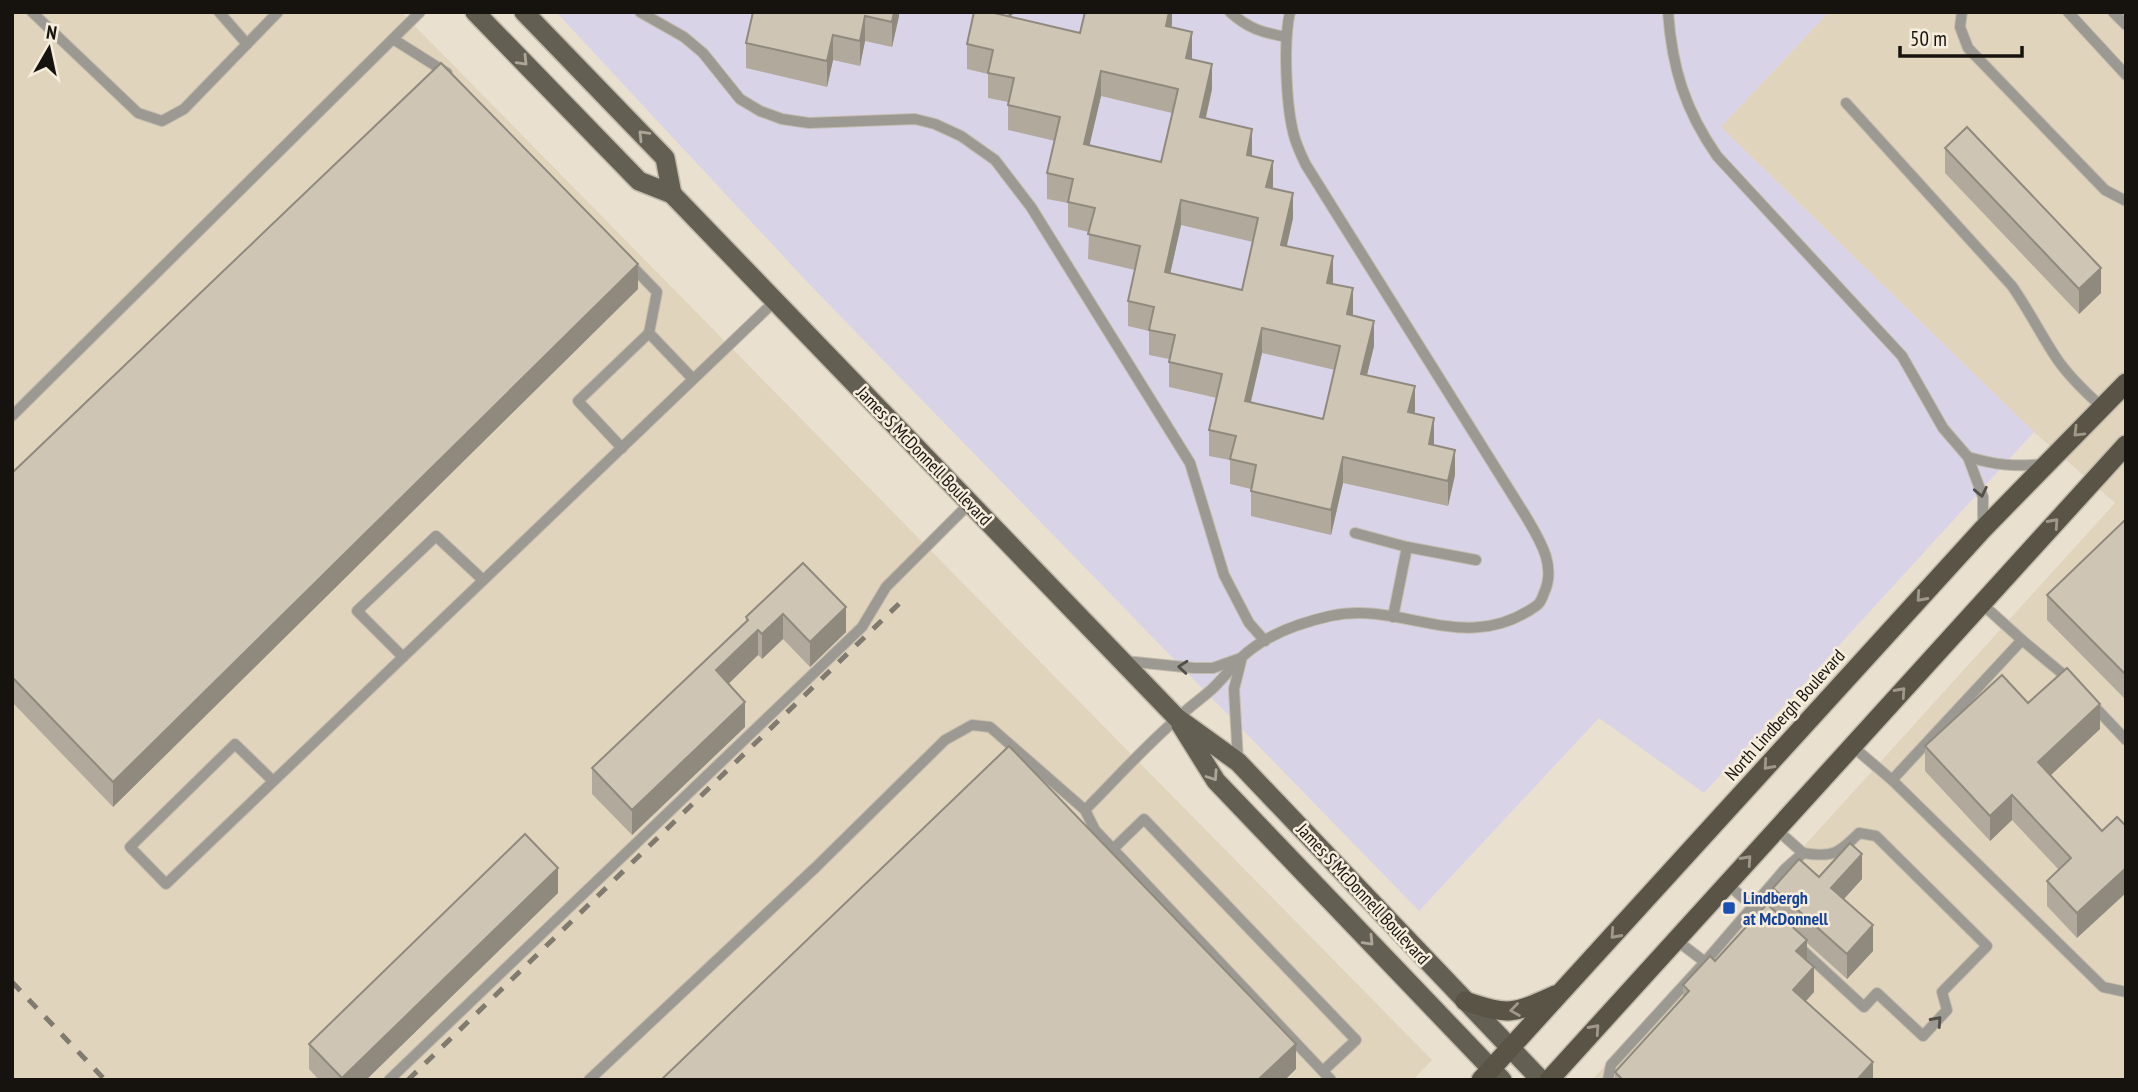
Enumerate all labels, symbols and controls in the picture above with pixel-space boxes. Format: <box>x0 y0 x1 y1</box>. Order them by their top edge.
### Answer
north arrow <box>14 14 84 84</box>
scale bar <box>1900 14 2022 58</box>
text: N <box>45 20 59 45</box>
text: 50 m <box>1910 25 1947 52</box>
one-way arrow <box>514 53 527 66</box>
one-way arrow <box>639 130 652 143</box>
street label: James S McDonnell Boulevard <box>851 380 997 530</box>
one-way arrow <box>2073 424 2086 437</box>
one-way arrow <box>1972 486 1987 498</box>
one-way arrow <box>2045 519 2058 532</box>
one-way arrow <box>1917 589 1929 602</box>
street label: North Lindbergh Boulevard <box>1720 644 1850 785</box>
one-way arrow <box>1177 660 1188 675</box>
one-way arrow <box>1892 687 1905 700</box>
one-way arrow <box>1764 757 1776 770</box>
one-way arrow <box>1205 768 1217 781</box>
street label: James S McDonnell Boulevard <box>1291 817 1435 969</box>
one-way arrow <box>1739 855 1752 868</box>
place label: Lindbergh at McDonnell <box>1743 886 1828 930</box>
marker: Lindbergh at McDonnell <box>1721 900 1737 916</box>
one-way arrow <box>1611 926 1624 939</box>
one-way arrow <box>1360 933 1373 946</box>
one-way arrow <box>1509 1002 1521 1017</box>
one-way arrow <box>1928 1017 1941 1030</box>
one-way arrow <box>1587 1024 1599 1037</box>

